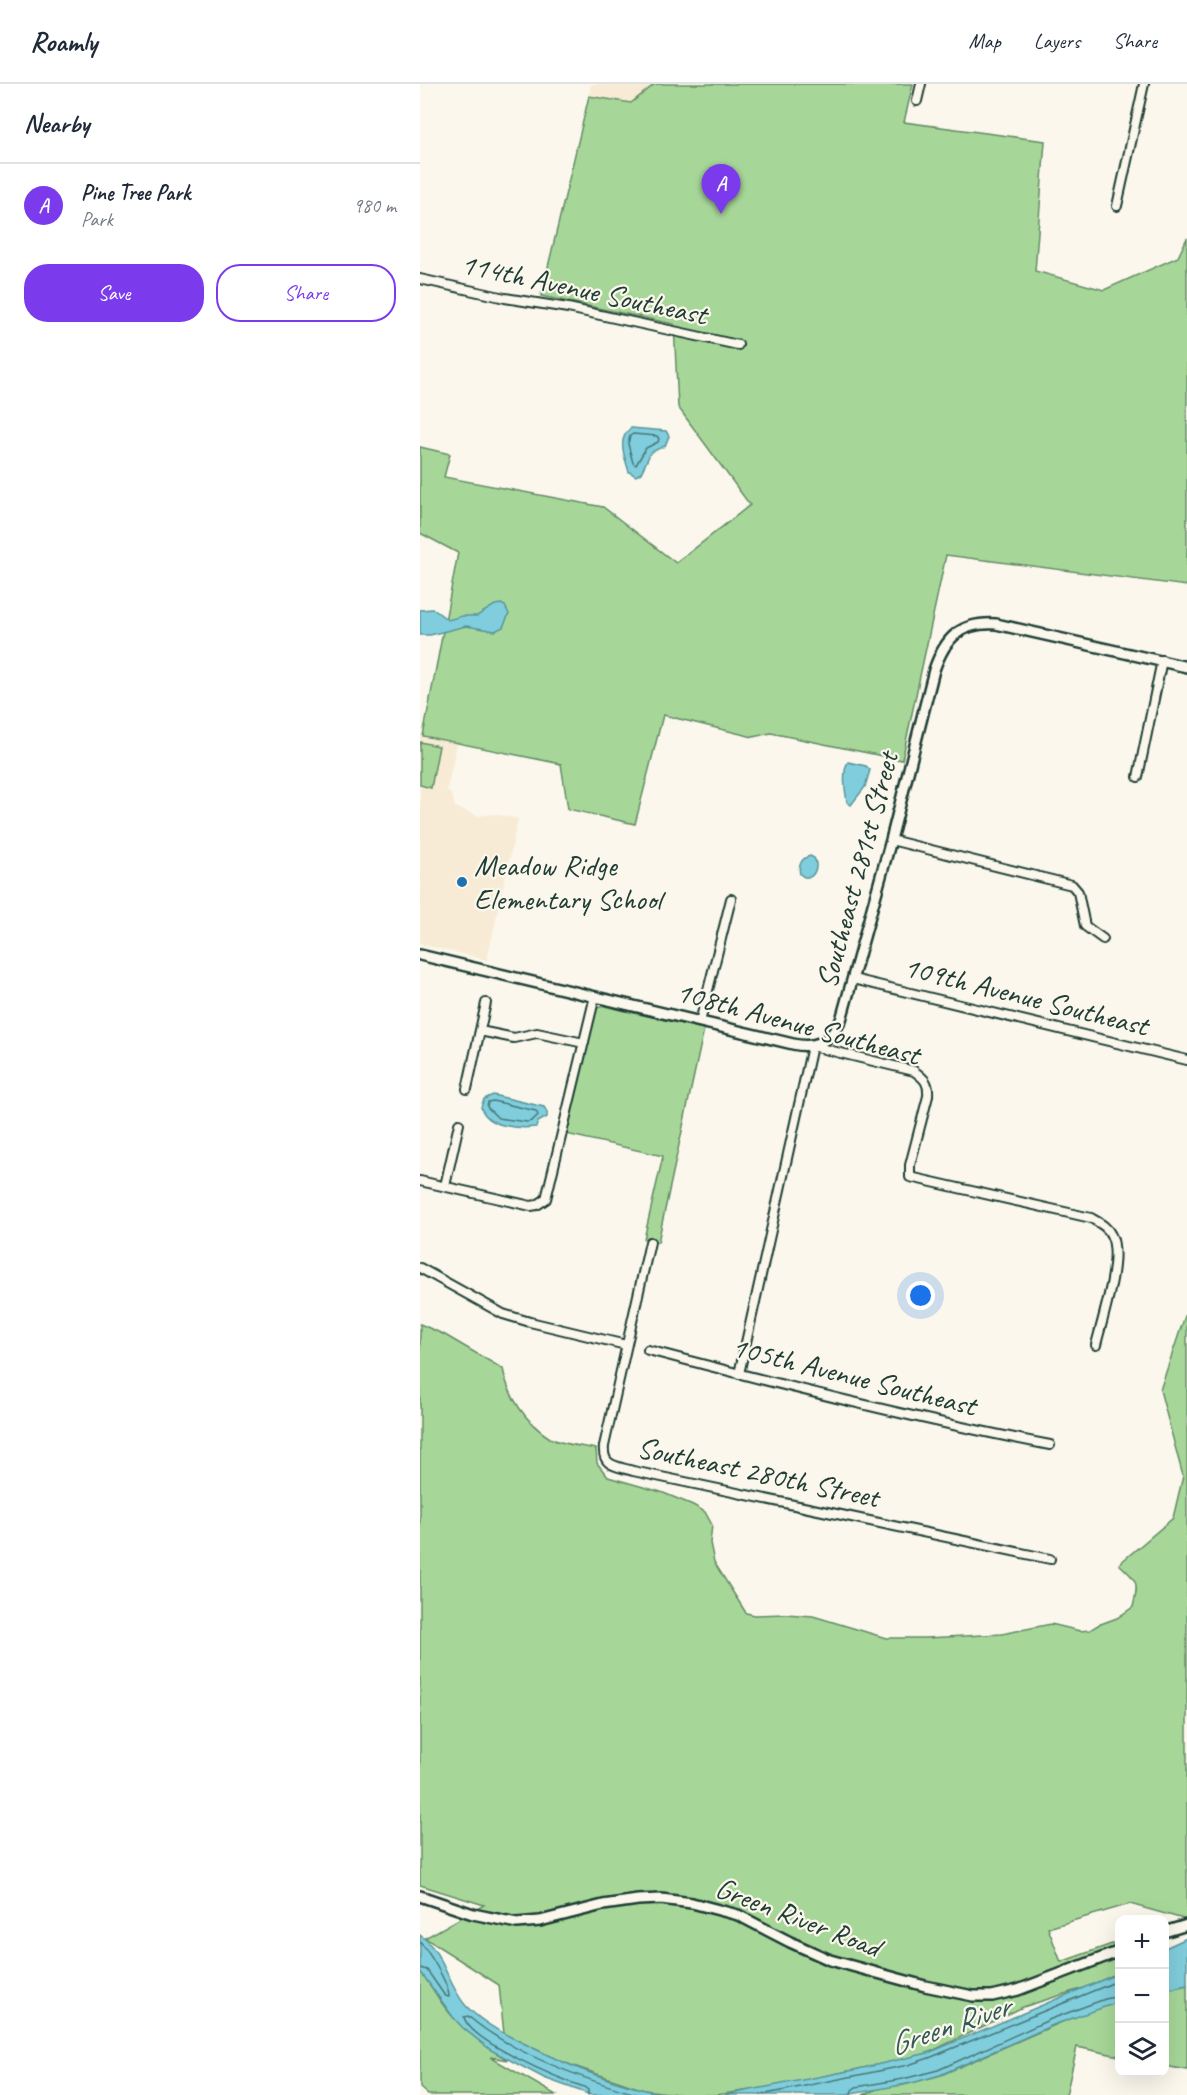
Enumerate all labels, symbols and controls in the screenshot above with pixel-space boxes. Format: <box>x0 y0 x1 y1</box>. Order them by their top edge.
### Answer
text: Roamly <box>30 24 97 59</box>
text: Map <box>968 28 1001 54</box>
text: Layers <box>1034 28 1080 54</box>
text: Share <box>1113 28 1157 54</box>
text: Nearby <box>24 107 89 140</box>
pin: A <box>702 164 740 214</box>
text: Pine Tree Park <box>81 179 190 207</box>
text: A <box>38 193 49 218</box>
text: 980 m <box>353 193 396 218</box>
text: Park <box>81 207 113 232</box>
street label: 114th Avenue Southeast <box>458 244 713 334</box>
button: Save <box>24 264 204 322</box>
button: Share <box>216 264 396 322</box>
street label: Southeast 281st Street <box>807 745 908 992</box>
place label: Meadow Ridge Elementary School <box>474 846 666 918</box>
marker: Meadow Ridge Elementary School <box>455 875 469 889</box>
street label: 109th Avenue Southeast <box>900 947 1155 1045</box>
street label: 108th Avenue Southeast <box>672 972 927 1075</box>
your location <box>906 1281 935 1310</box>
street label: 105th Avenue Southeast <box>728 1327 983 1425</box>
street label: Southeast 280th Street <box>634 1428 885 1517</box>
street label: Green River Road <box>710 1868 890 1967</box>
map controls <box>1115 1915 1169 2077</box>
button: + <box>1115 1915 1169 1969</box>
button: − <box>1115 1969 1169 2023</box>
water label: Green River <box>884 1984 1020 2065</box>
button: layers <box>1115 2023 1169 2077</box>

